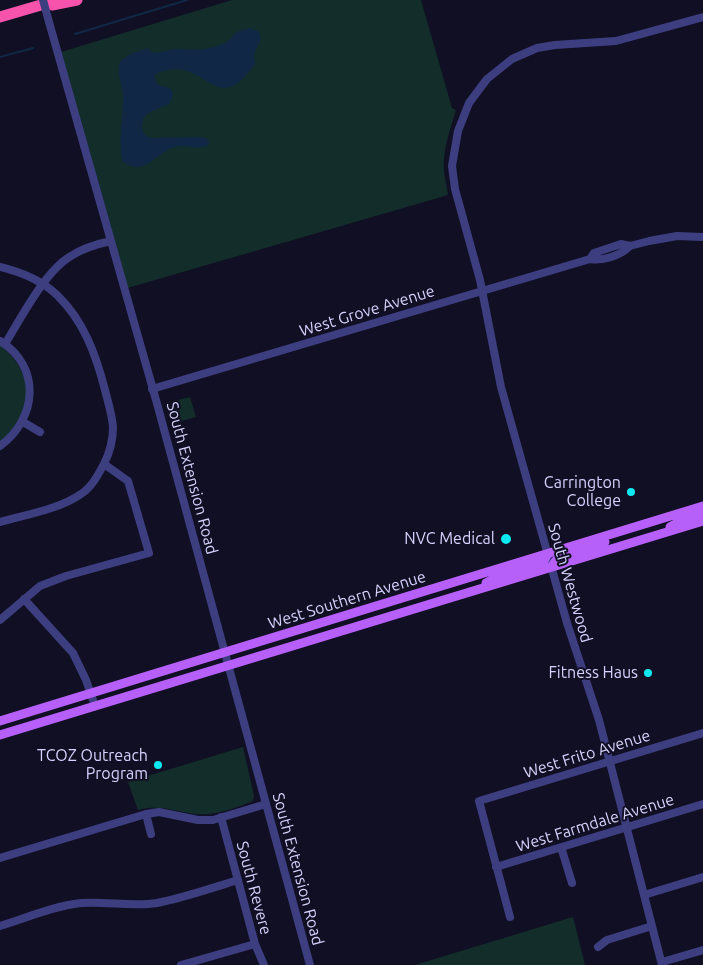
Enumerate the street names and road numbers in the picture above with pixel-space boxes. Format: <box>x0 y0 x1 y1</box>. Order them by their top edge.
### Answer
street label: West Grove Avenue <box>297 281 437 341</box>
street label: South Extension Road <box>162 400 222 556</box>
street label: South Westwood <box>544 521 596 645</box>
street label: West Southern Avenue <box>266 567 428 633</box>
street label: West Frito Avenue <box>521 726 653 782</box>
street label: West Farmdale Avenue <box>514 790 676 856</box>
street label: South Extension Road <box>268 791 328 947</box>
street label: South Revere <box>232 839 276 937</box>

